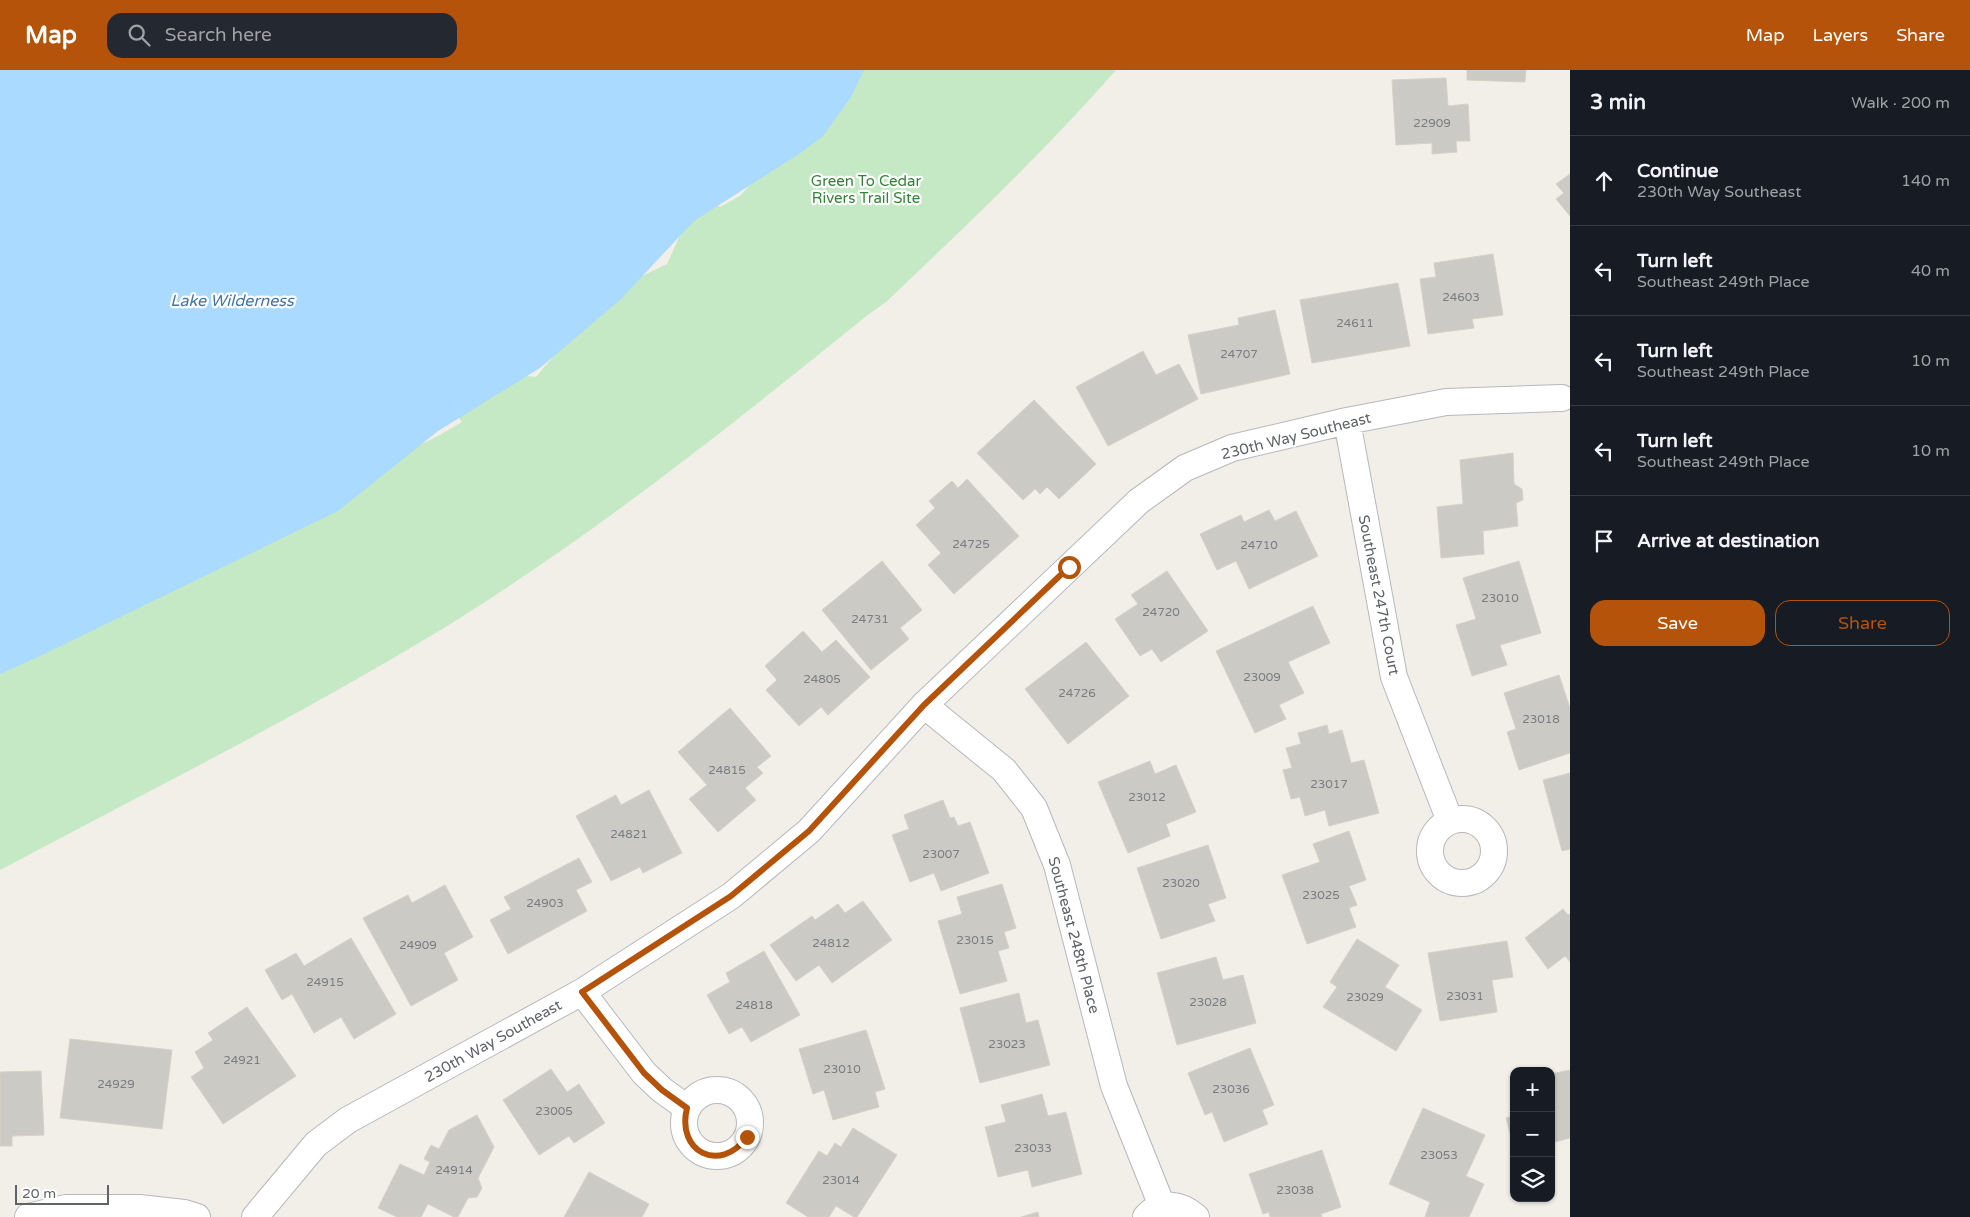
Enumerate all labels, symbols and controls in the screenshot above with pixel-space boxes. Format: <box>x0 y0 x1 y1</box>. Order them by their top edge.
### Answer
search box <box>107 13 457 58</box>
text: Map <box>25 21 77 50</box>
icon: search <box>125 21 153 49</box>
text: Search here <box>165 24 272 46</box>
text: Map <box>1746 24 1785 46</box>
text: Layers <box>1813 24 1868 46</box>
text: Share <box>1896 24 1945 46</box>
text: 3 min <box>1590 90 1646 115</box>
text: Walk · 200 m <box>1851 93 1950 113</box>
house number: 22909 <box>1413 116 1451 130</box>
text: Continue <box>1637 160 1719 182</box>
icon: ahead <box>1590 167 1618 195</box>
text: 140 m <box>1901 171 1950 191</box>
park label: Green To Cedar Rivers Trail Site <box>811 172 921 207</box>
text: 230th Way Southeast <box>1637 182 1801 202</box>
text: Turn left <box>1637 250 1713 272</box>
icon: left <box>1590 257 1618 285</box>
text: 40 m <box>1911 261 1950 281</box>
text: Southeast 249th Place <box>1637 272 1809 292</box>
house number: 24603 <box>1442 290 1480 304</box>
water label: Lake Wilderness <box>170 291 295 311</box>
house number: 24611 <box>1336 316 1374 330</box>
text: Turn left <box>1637 340 1713 362</box>
house number: 24707 <box>1220 347 1258 361</box>
icon: left <box>1590 347 1618 375</box>
text: 10 m <box>1911 351 1950 371</box>
text: Southeast 249th Place <box>1637 362 1809 382</box>
street label: 230th Way Southeast <box>1219 409 1373 463</box>
text: Turn left <box>1637 430 1713 452</box>
icon: left <box>1590 437 1618 465</box>
text: 10 m <box>1911 441 1950 461</box>
text: Southeast 249th Place <box>1637 452 1809 472</box>
street label: Southeast 247th Court <box>1355 513 1403 677</box>
icon: arrive <box>1590 527 1618 555</box>
text: Arrive at destination <box>1637 530 1820 552</box>
house number: 24725 <box>952 537 990 551</box>
house number: 24710 <box>1240 538 1278 552</box>
route start <box>1058 556 1081 579</box>
house number: 23010 <box>1481 591 1519 605</box>
button: Save <box>1590 600 1765 646</box>
button: Share <box>1775 600 1950 646</box>
house number: 24720 <box>1142 605 1180 619</box>
house number: 24731 <box>851 612 889 626</box>
house number: 23009 <box>1243 670 1281 684</box>
house number: 24805 <box>803 672 841 686</box>
house number: 24726 <box>1058 686 1096 700</box>
house number: 23018 <box>1522 712 1560 726</box>
house number: 24815 <box>708 763 746 777</box>
house number: 23017 <box>1310 777 1348 791</box>
house number: 23012 <box>1128 790 1166 804</box>
house number: 24821 <box>610 827 648 841</box>
house number: 23007 <box>922 847 960 861</box>
street label: Southeast 248th Place <box>1044 855 1104 1015</box>
house number: 23020 <box>1162 876 1200 890</box>
house number: 23025 <box>1302 888 1340 902</box>
house number: 24903 <box>526 896 564 910</box>
house number: 23015 <box>956 933 994 947</box>
house number: 24812 <box>812 936 850 950</box>
house number: 24909 <box>399 938 437 952</box>
house number: 24915 <box>306 975 344 989</box>
house number: 23031 <box>1446 989 1484 1003</box>
house number: 23029 <box>1346 990 1384 1004</box>
house number: 23028 <box>1189 995 1227 1009</box>
street label: 230th Way Southeast <box>421 996 565 1086</box>
house number: 24818 <box>735 998 773 1012</box>
house number: 23023 <box>988 1037 1026 1051</box>
house number: 24921 <box>223 1053 261 1067</box>
house number: 23010 <box>823 1062 861 1076</box>
map controls <box>1510 1067 1555 1202</box>
button: + <box>1510 1067 1555 1112</box>
house number: 24929 <box>97 1077 135 1091</box>
house number: 23036 <box>1212 1082 1250 1096</box>
house number: 23005 <box>535 1104 573 1118</box>
button: − <box>1510 1112 1555 1157</box>
route end <box>736 1126 759 1149</box>
house number: 23033 <box>1014 1141 1052 1155</box>
house number: 23053 <box>1420 1148 1458 1162</box>
button: layers <box>1510 1157 1555 1202</box>
house number: 24914 <box>435 1163 473 1177</box>
house number: 23014 <box>822 1173 860 1187</box>
scale bar <box>15 1182 109 1205</box>
house number: 23038 <box>1276 1183 1314 1197</box>
text: 20 m <box>22 1185 56 1202</box>

